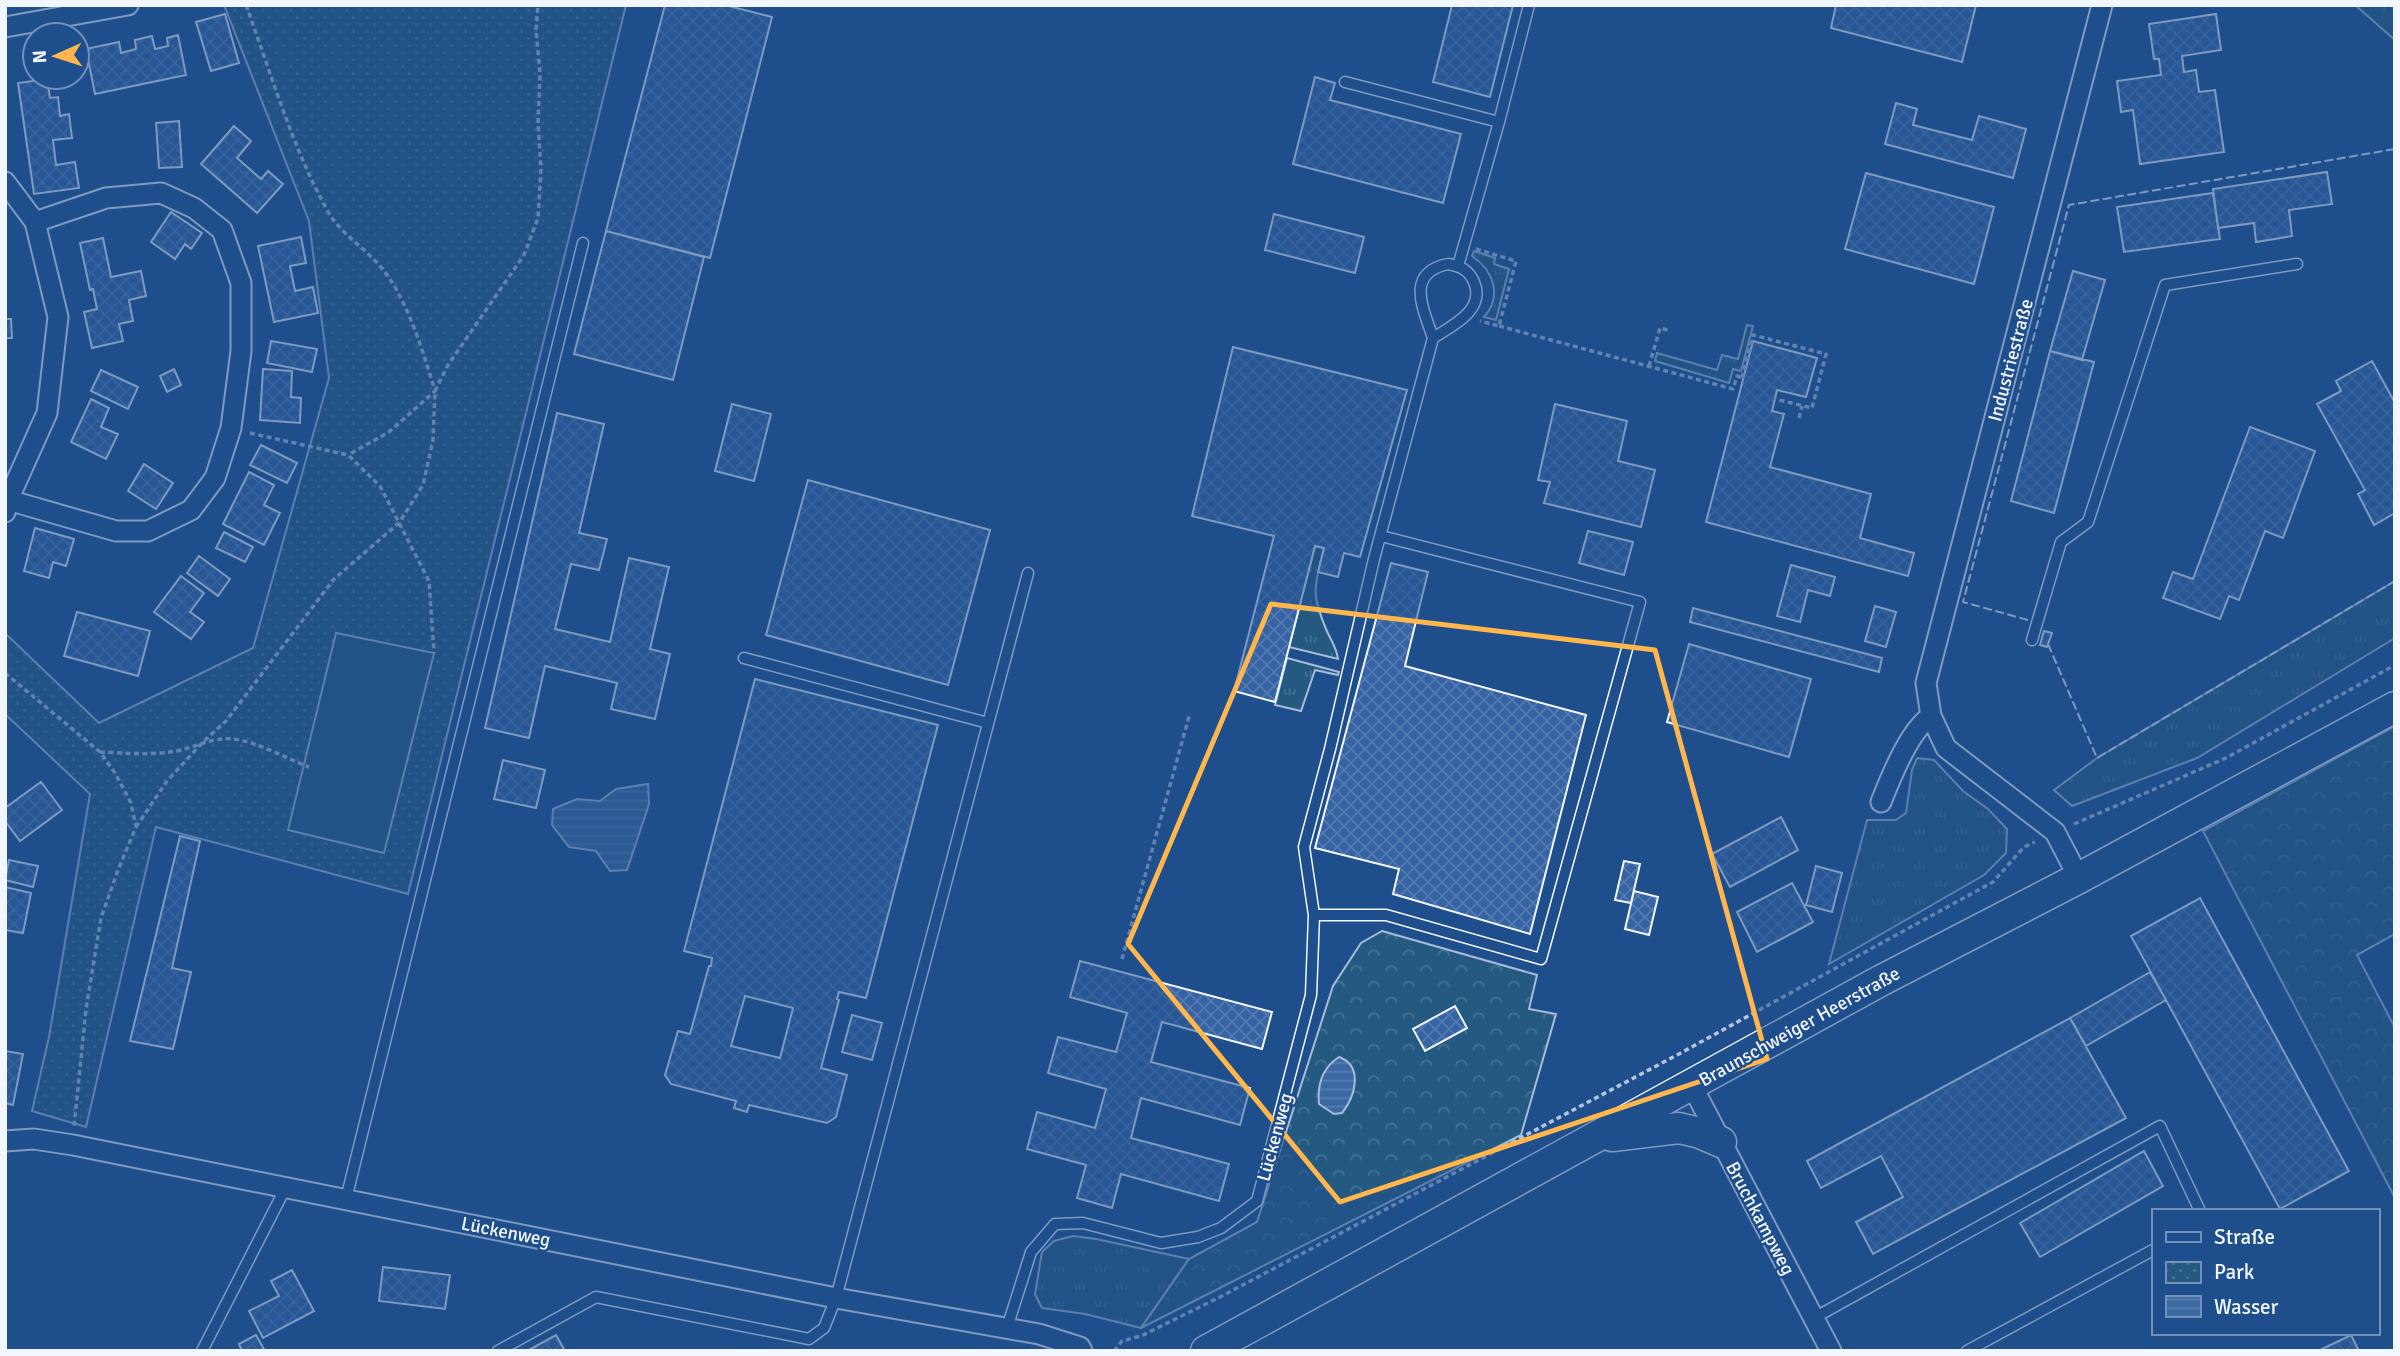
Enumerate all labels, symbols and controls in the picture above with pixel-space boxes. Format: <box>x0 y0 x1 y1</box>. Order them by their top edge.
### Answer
north arrow <box>21 21 91 91</box>
text: N <box>28 50 52 64</box>
street label: Industriestraße <box>1983 296 2039 424</box>
street label: Braunschweiger Heerstraße <box>1695 962 1904 1092</box>
street label: Lückenweg <box>1252 1090 1298 1184</box>
street label: Bruchkampweg <box>1720 1158 1800 1279</box>
legend <box>2152 1209 2379 1335</box>
street label: Lückenweg <box>459 1212 553 1252</box>
text: Straße <box>2214 1224 2275 1250</box>
text: Park <box>2214 1259 2255 1285</box>
text: Wasser <box>2214 1294 2279 1320</box>

